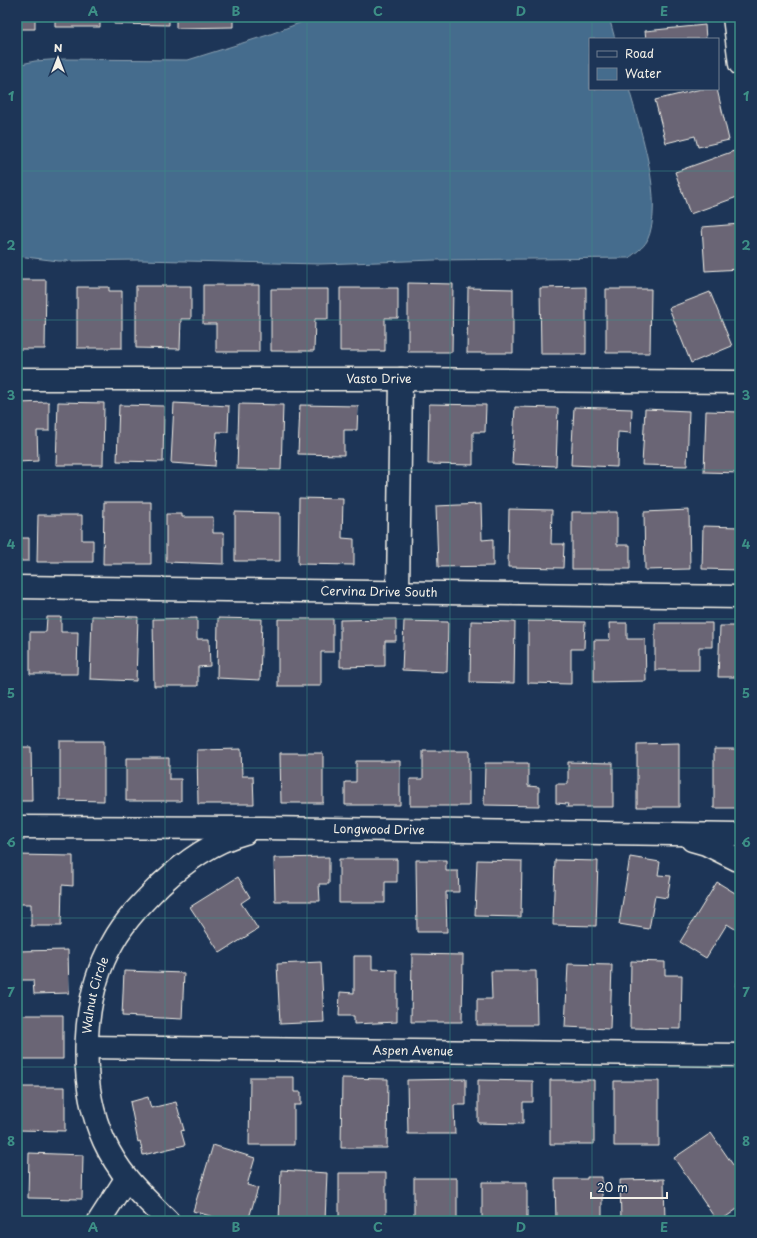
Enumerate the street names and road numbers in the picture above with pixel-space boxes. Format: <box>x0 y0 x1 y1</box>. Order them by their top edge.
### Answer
street label: Vasto Drive <box>346 369 412 387</box>
street label: Cervina Drive South <box>320 581 438 601</box>
street label: Longwood Drive <box>333 819 425 838</box>
street label: Walnut Circle <box>77 953 113 1035</box>
street label: Aspen Avenue <box>372 1040 454 1059</box>

